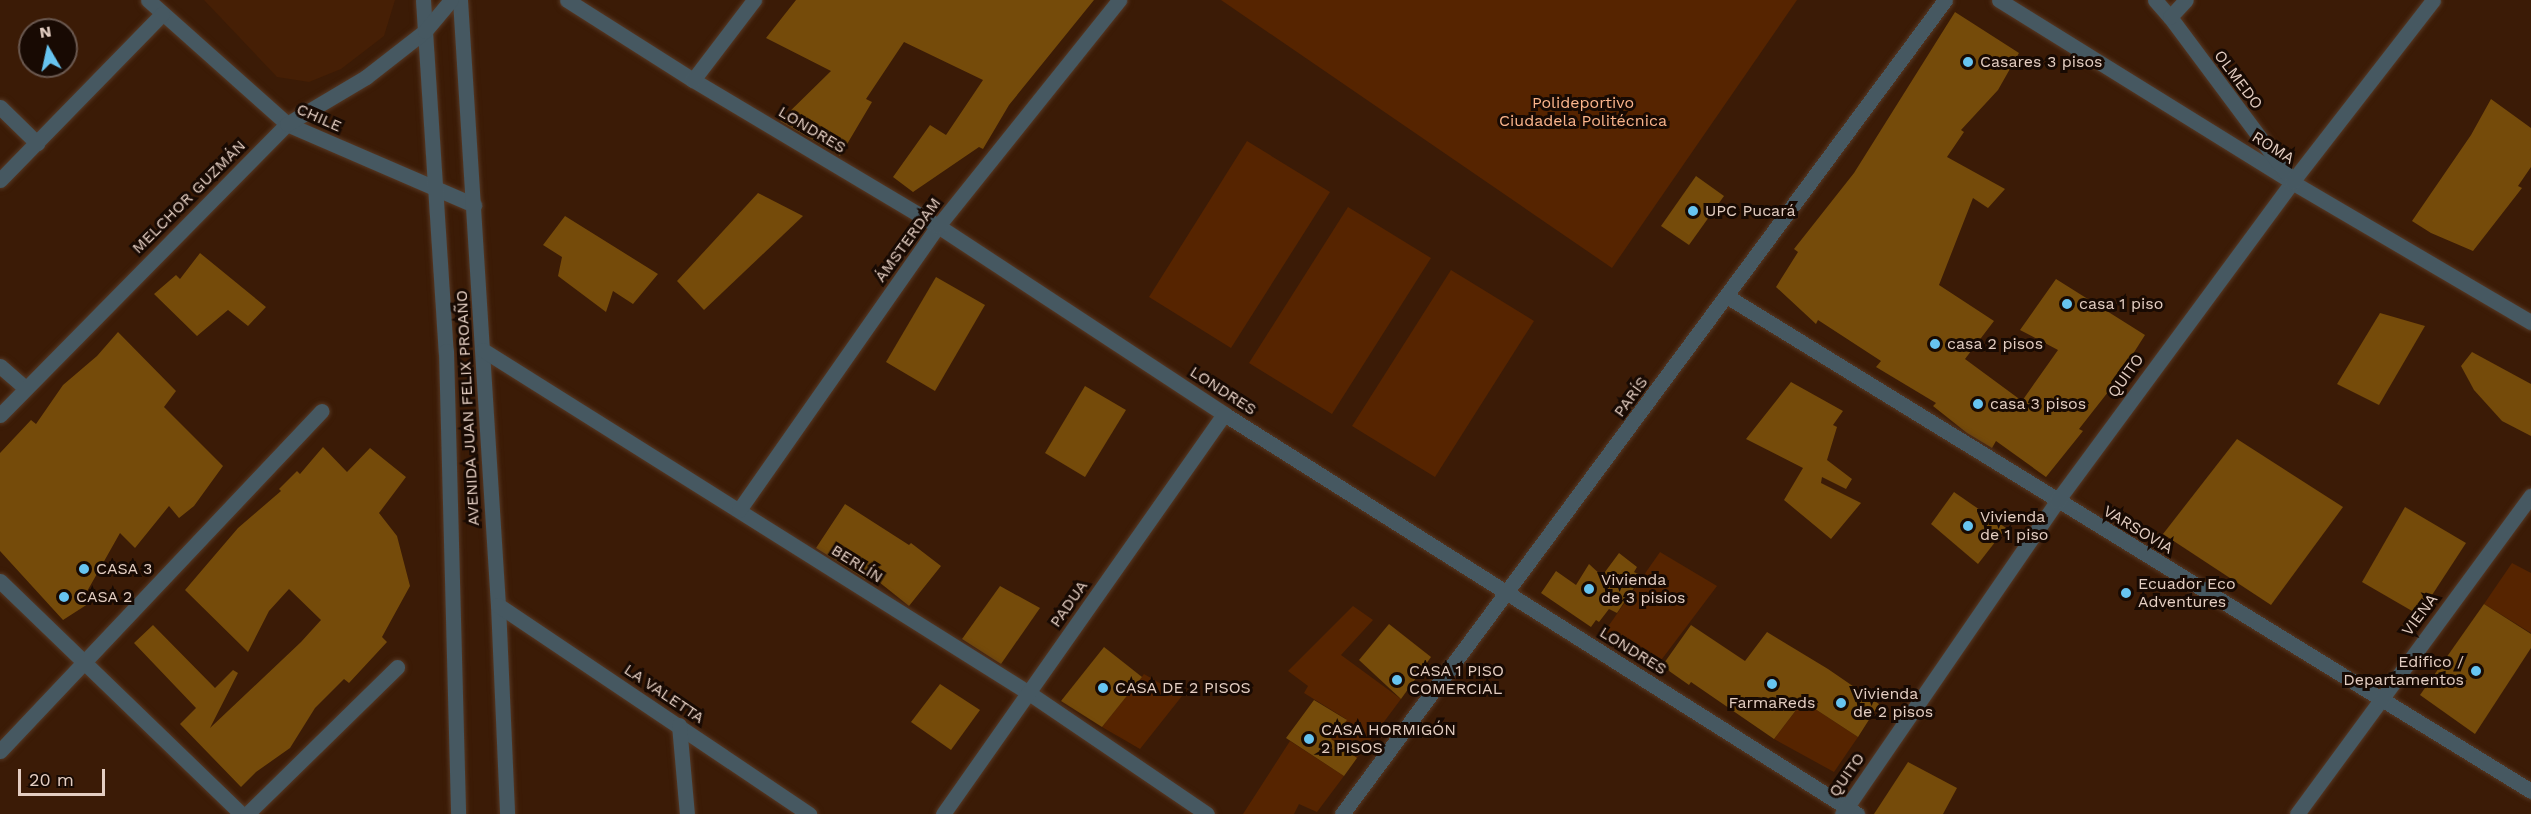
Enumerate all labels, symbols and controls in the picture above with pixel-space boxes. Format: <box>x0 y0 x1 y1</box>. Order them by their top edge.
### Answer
north arrow <box>18 18 78 78</box>
text: N <box>38 21 53 42</box>
street label: OLMEDO <box>2210 47 2266 113</box>
place label: Casares 3 pisos <box>1980 52 2102 72</box>
marker: Casares 3 pisos <box>1961 55 1975 69</box>
park label: Polideportivo Ciudadela Politécnica <box>1499 93 1667 131</box>
street label: CHILE <box>294 100 344 136</box>
street label: LONDRES <box>775 102 849 158</box>
street label: ROMA <box>2248 127 2298 169</box>
street label: MELCHOR GUZMÁN <box>128 136 250 258</box>
street label: ÁMSTERDAM <box>871 194 945 286</box>
place label: UPC Pucará <box>1705 201 1796 221</box>
marker: UPC Pucará <box>1686 204 1700 218</box>
street label: AVENIDA JUAN FELIX PROAÑO <box>452 289 484 527</box>
place label: casa 1 piso <box>2079 294 2164 314</box>
marker: casa 1 piso <box>2060 297 2074 311</box>
place label: casa 2 pisos <box>1947 334 2043 354</box>
marker: casa 2 pisos <box>1928 337 1942 351</box>
street label: QUITO <box>2104 350 2148 402</box>
street label: LONDRES <box>1186 362 1260 420</box>
street label: PARÍS <box>1610 373 1652 421</box>
place label: casa 3 pisos <box>1990 394 2086 414</box>
marker: casa 3 pisos <box>1971 397 1985 411</box>
street label: VARSOVIA <box>2100 502 2176 558</box>
place label: Vivienda de 1 piso <box>1980 507 2049 545</box>
marker: Vivienda de 1 piso <box>1961 519 1975 533</box>
street label: BERLÍN <box>828 541 886 587</box>
place label: CASA 3 <box>96 559 153 579</box>
marker: CASA 3 <box>77 562 91 576</box>
place label: Vivienda de 3 pisios <box>1601 570 1686 608</box>
place label: Ecuador Eco Adventures <box>2138 574 2236 612</box>
street label: PADUA <box>1046 577 1092 631</box>
marker: Vivienda de 3 pisios <box>1582 582 1596 596</box>
marker: Ecuador Eco Adventures <box>2119 586 2133 600</box>
place label: CASA 2 <box>76 587 133 607</box>
marker: CASA 2 <box>57 590 71 604</box>
street label: VIENA <box>2398 590 2442 640</box>
street label: LONDRES <box>1596 623 1670 679</box>
place label: Edifico / Departamentos <box>2343 652 2464 690</box>
street label: LA VALETTA <box>620 660 708 728</box>
place label: CASA 1 PISO COMERCIAL <box>1409 661 1505 699</box>
marker: Edifico / Departamentos <box>2469 664 2483 678</box>
marker: CASA 1 PISO COMERCIAL <box>1390 673 1404 687</box>
marker: FarmaReds <box>1765 677 1779 691</box>
place label: CASA DE 2 PISOS <box>1115 678 1251 698</box>
marker: CASA DE 2 PISOS <box>1096 681 1110 695</box>
place label: Vivienda de 2 pisos <box>1853 684 1933 722</box>
place label: FarmaReds <box>1729 693 1815 713</box>
marker: Vivienda de 2 pisos <box>1834 696 1848 710</box>
place label: CASA HORMIGÓN 2 PISOS <box>1321 720 1457 758</box>
marker: CASA HORMIGÓN 2 PISOS <box>1302 732 1316 746</box>
street label: QUITO <box>1825 749 1869 801</box>
scale bar <box>21 757 108 795</box>
text: 20 m <box>29 769 74 790</box>

